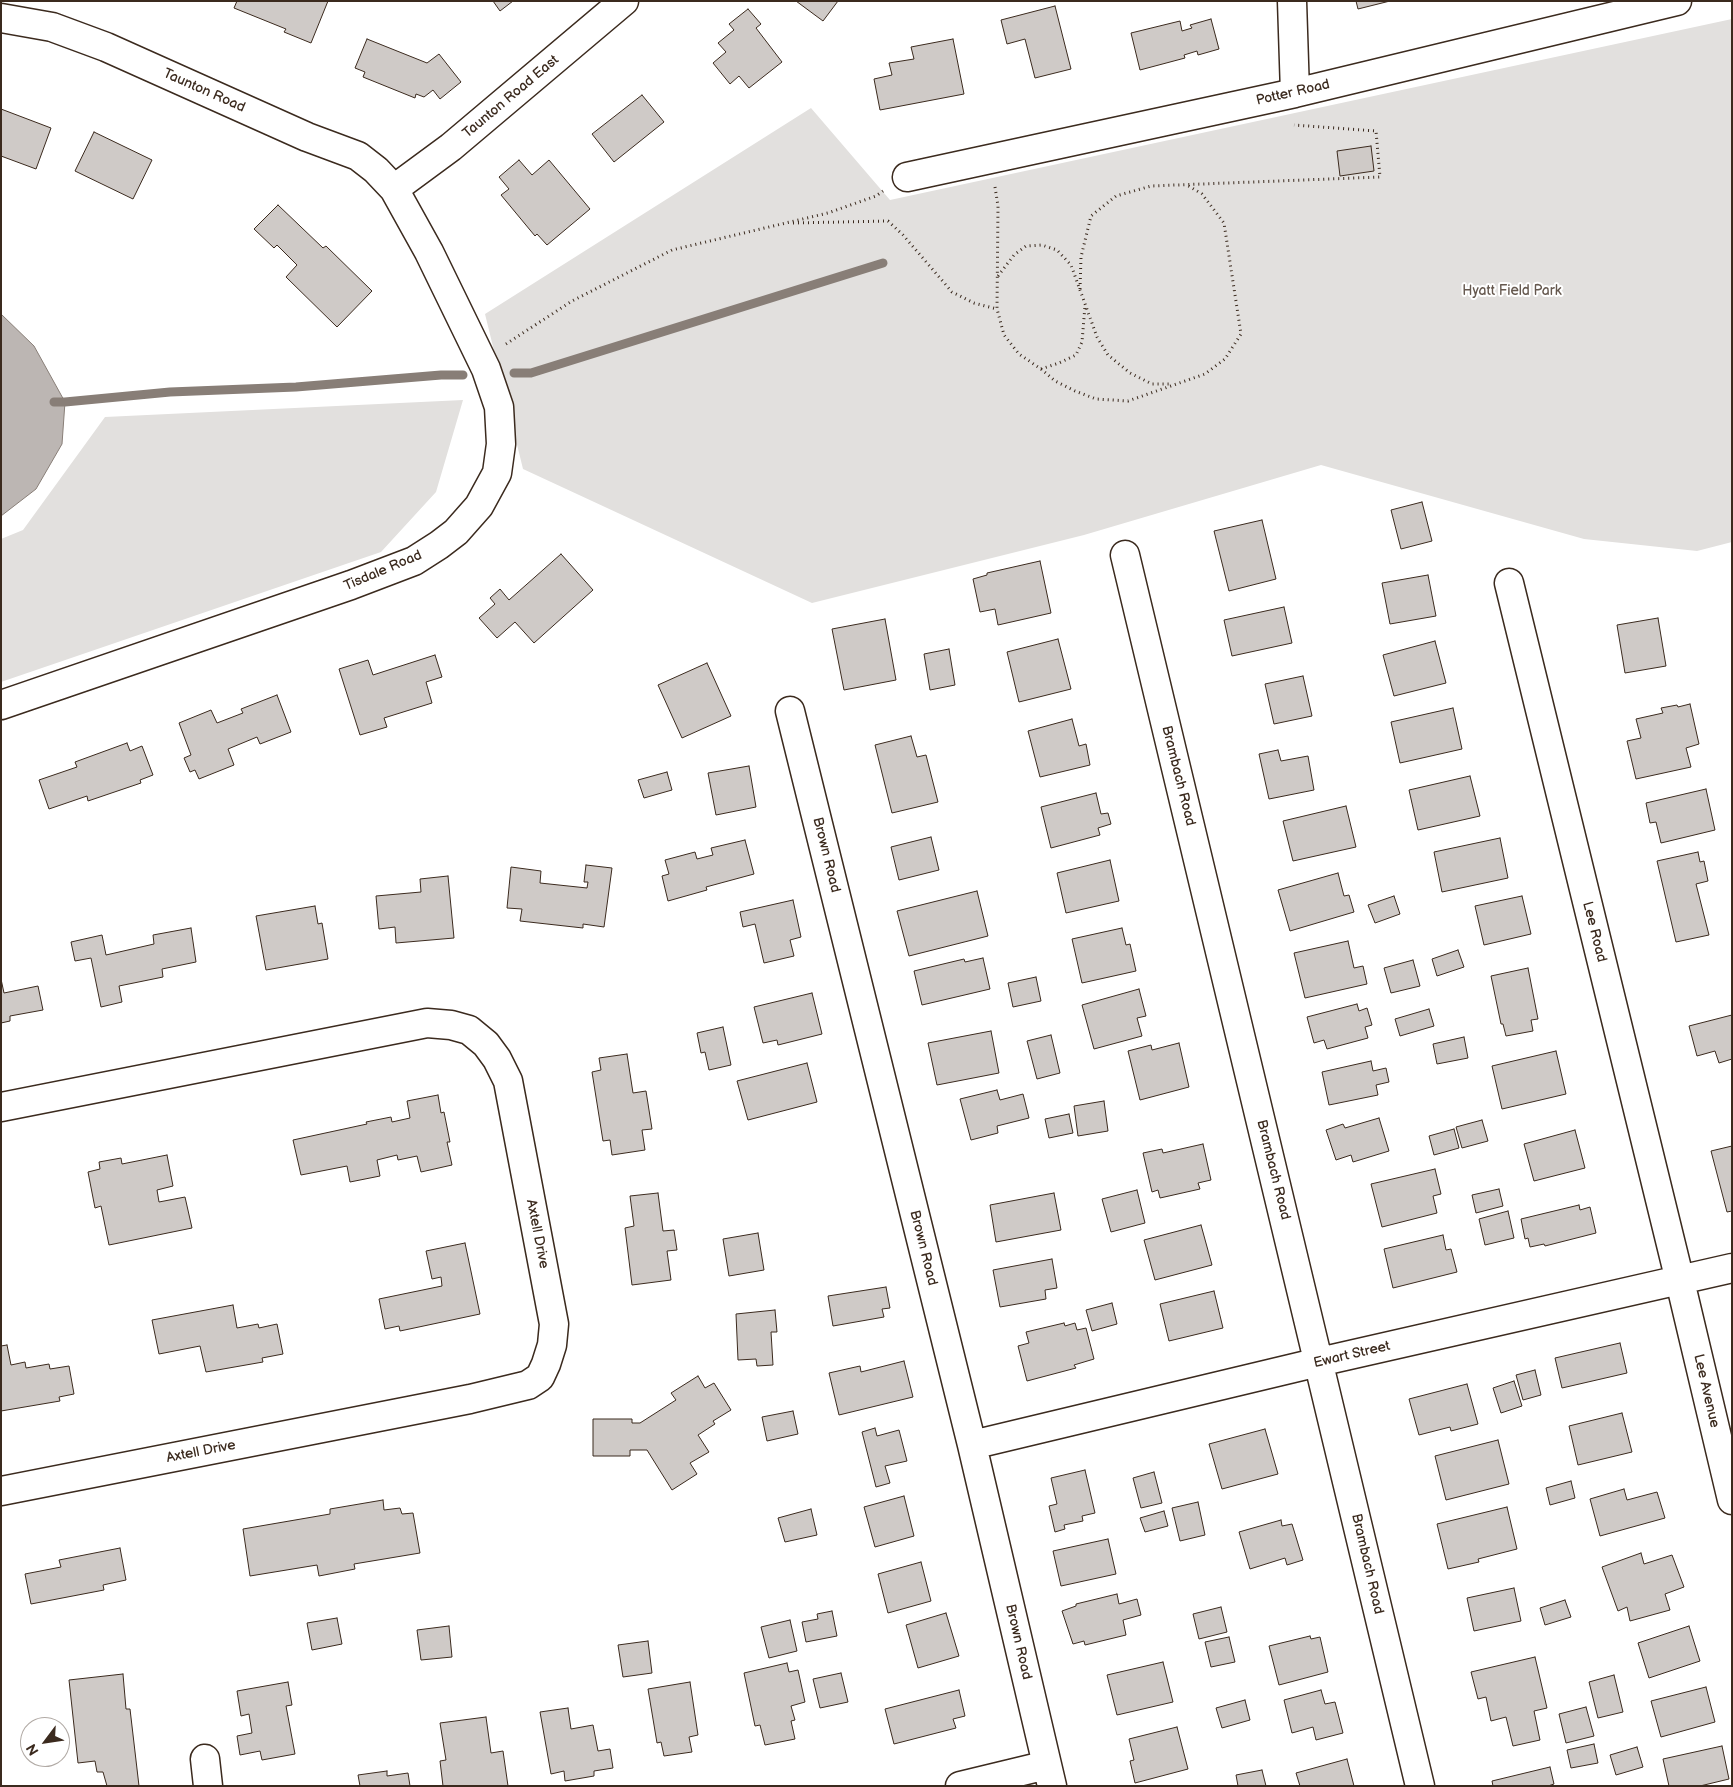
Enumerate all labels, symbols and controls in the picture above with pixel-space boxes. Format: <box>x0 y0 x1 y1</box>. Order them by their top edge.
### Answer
street label: Taunton Road East <box>460 52 562 142</box>
street label: Taunton Road <box>160 65 248 117</box>
street label: Potter Road <box>1254 76 1332 110</box>
park label: Hyatt Field Park <box>1462 283 1562 299</box>
street label: Tisdale Road <box>342 547 424 595</box>
street label: Brambach Road <box>1157 724 1199 828</box>
street label: Brown Road <box>809 816 843 894</box>
street label: Lee Road <box>1578 900 1610 964</box>
street label: Brambach Road <box>1252 1118 1294 1222</box>
street label: Axtell Drive <box>522 1198 552 1270</box>
street label: Brown Road <box>906 1209 940 1287</box>
street label: Ewart Street <box>1312 1338 1392 1372</box>
street label: Lee Avenue <box>1689 1353 1723 1429</box>
street label: Axtell Drive <box>165 1437 237 1467</box>
street label: Brambach Road <box>1347 1512 1387 1616</box>
street label: Brown Road <box>1001 1603 1035 1681</box>
north arrow <box>20 1717 70 1767</box>
text: N <box>23 1741 43 1758</box>

